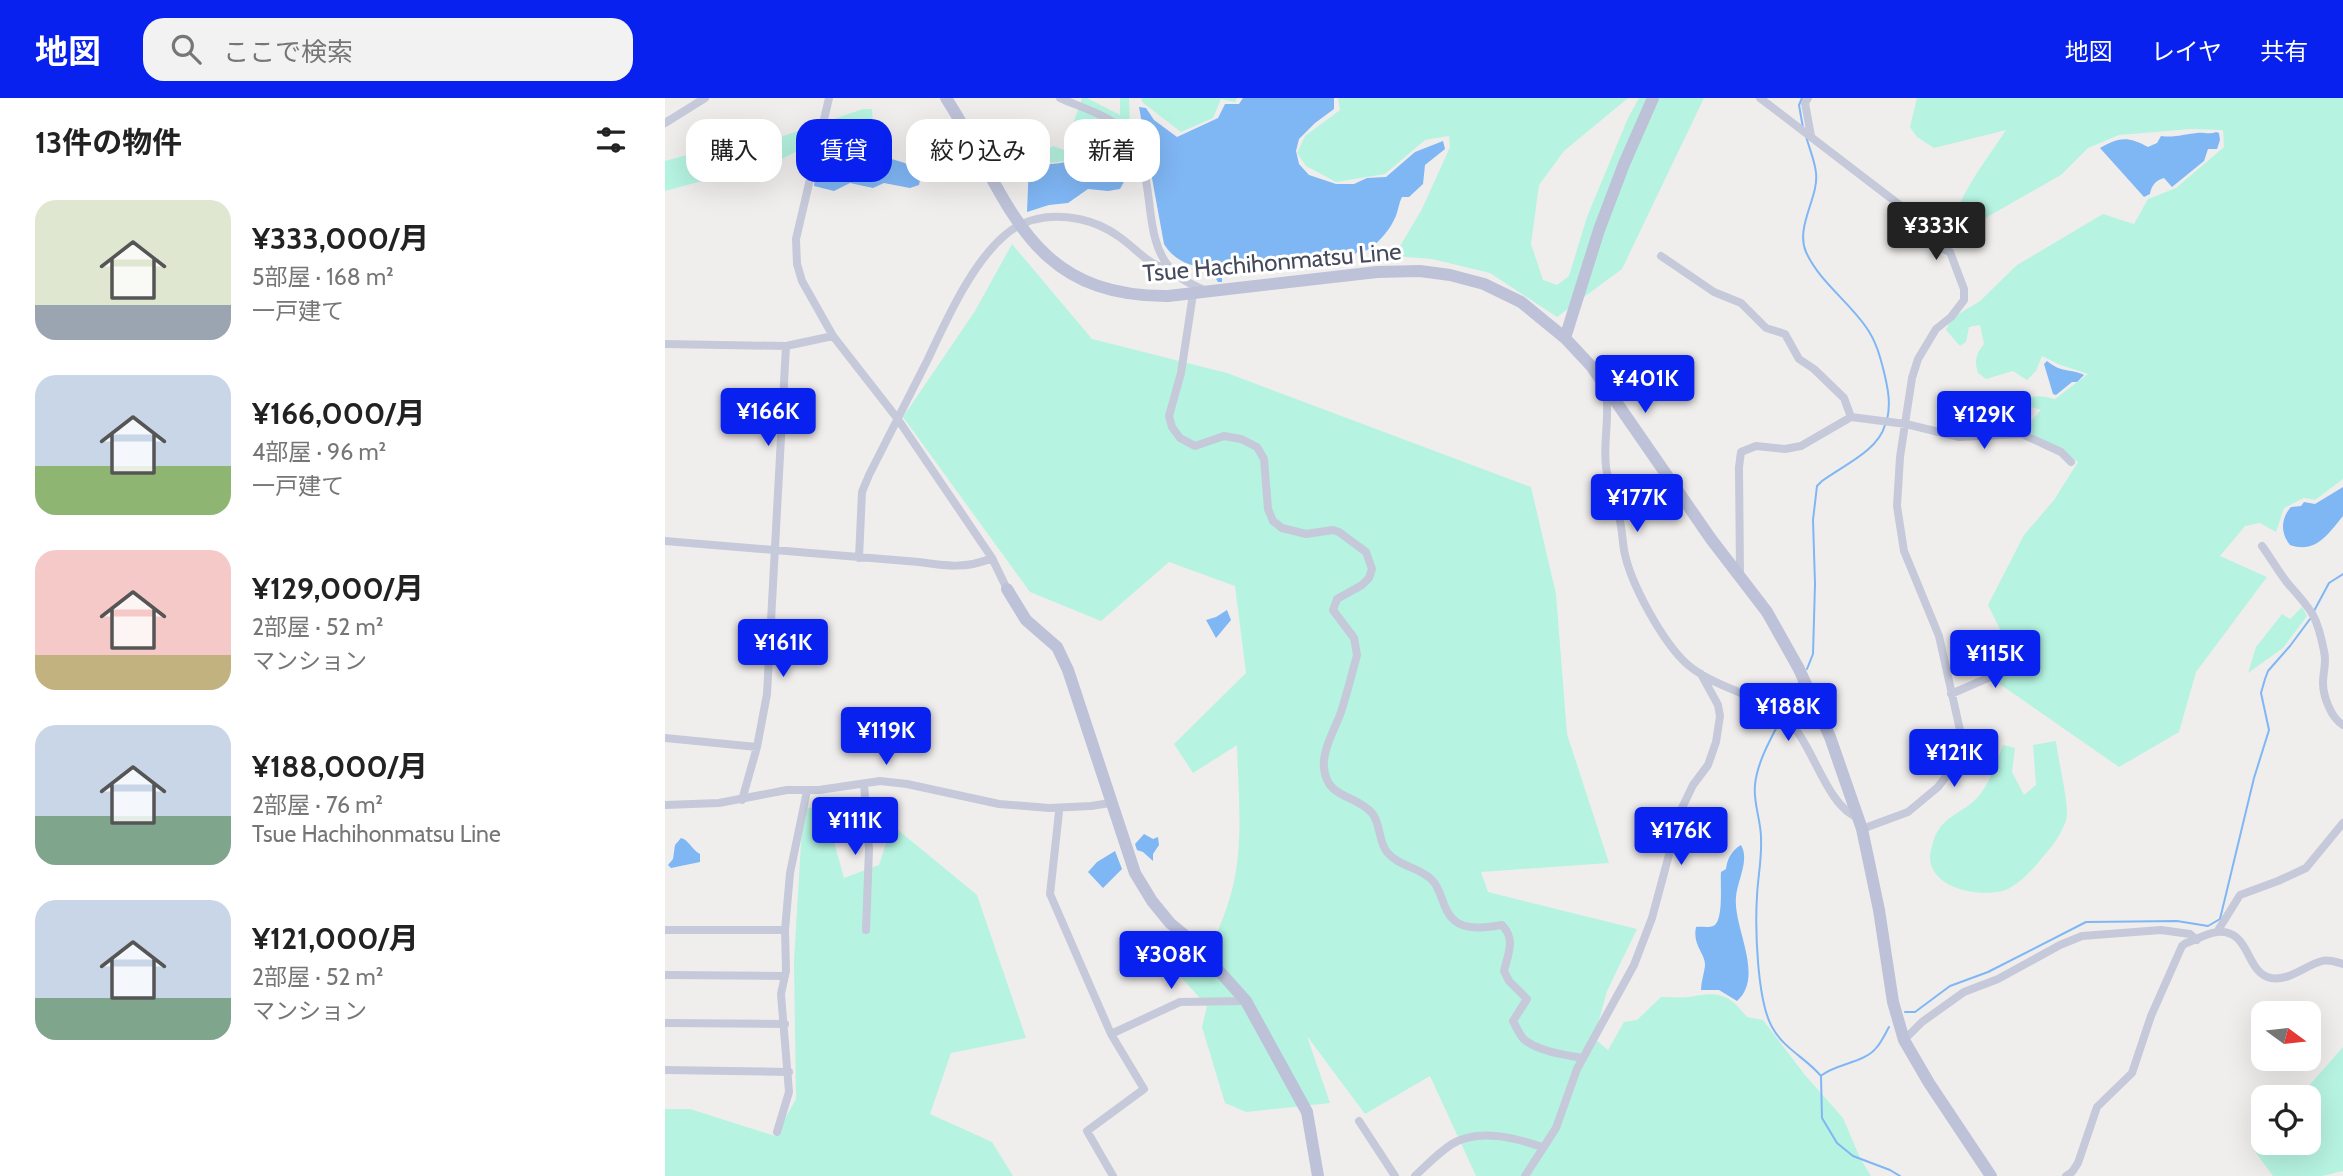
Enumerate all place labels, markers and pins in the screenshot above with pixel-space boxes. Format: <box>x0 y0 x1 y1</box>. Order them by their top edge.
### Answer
pin: ¥333K <box>1887 202 1985 262</box>
pin: ¥401K <box>1596 356 1694 415</box>
pin: ¥166K <box>719 388 817 448</box>
pin: ¥129K <box>1935 392 2033 451</box>
pin: ¥177K <box>1588 474 1686 534</box>
pin: ¥161K <box>734 620 832 679</box>
pin: ¥115K <box>1946 630 2044 690</box>
pin: ¥188K <box>1739 684 1837 743</box>
pin: ¥119K <box>837 708 935 767</box>
pin: ¥121K <box>1905 730 2003 789</box>
pin: ¥111K <box>806 798 904 857</box>
pin: ¥176K <box>1632 808 1730 867</box>
pin: ¥308K <box>1122 932 1220 991</box>

